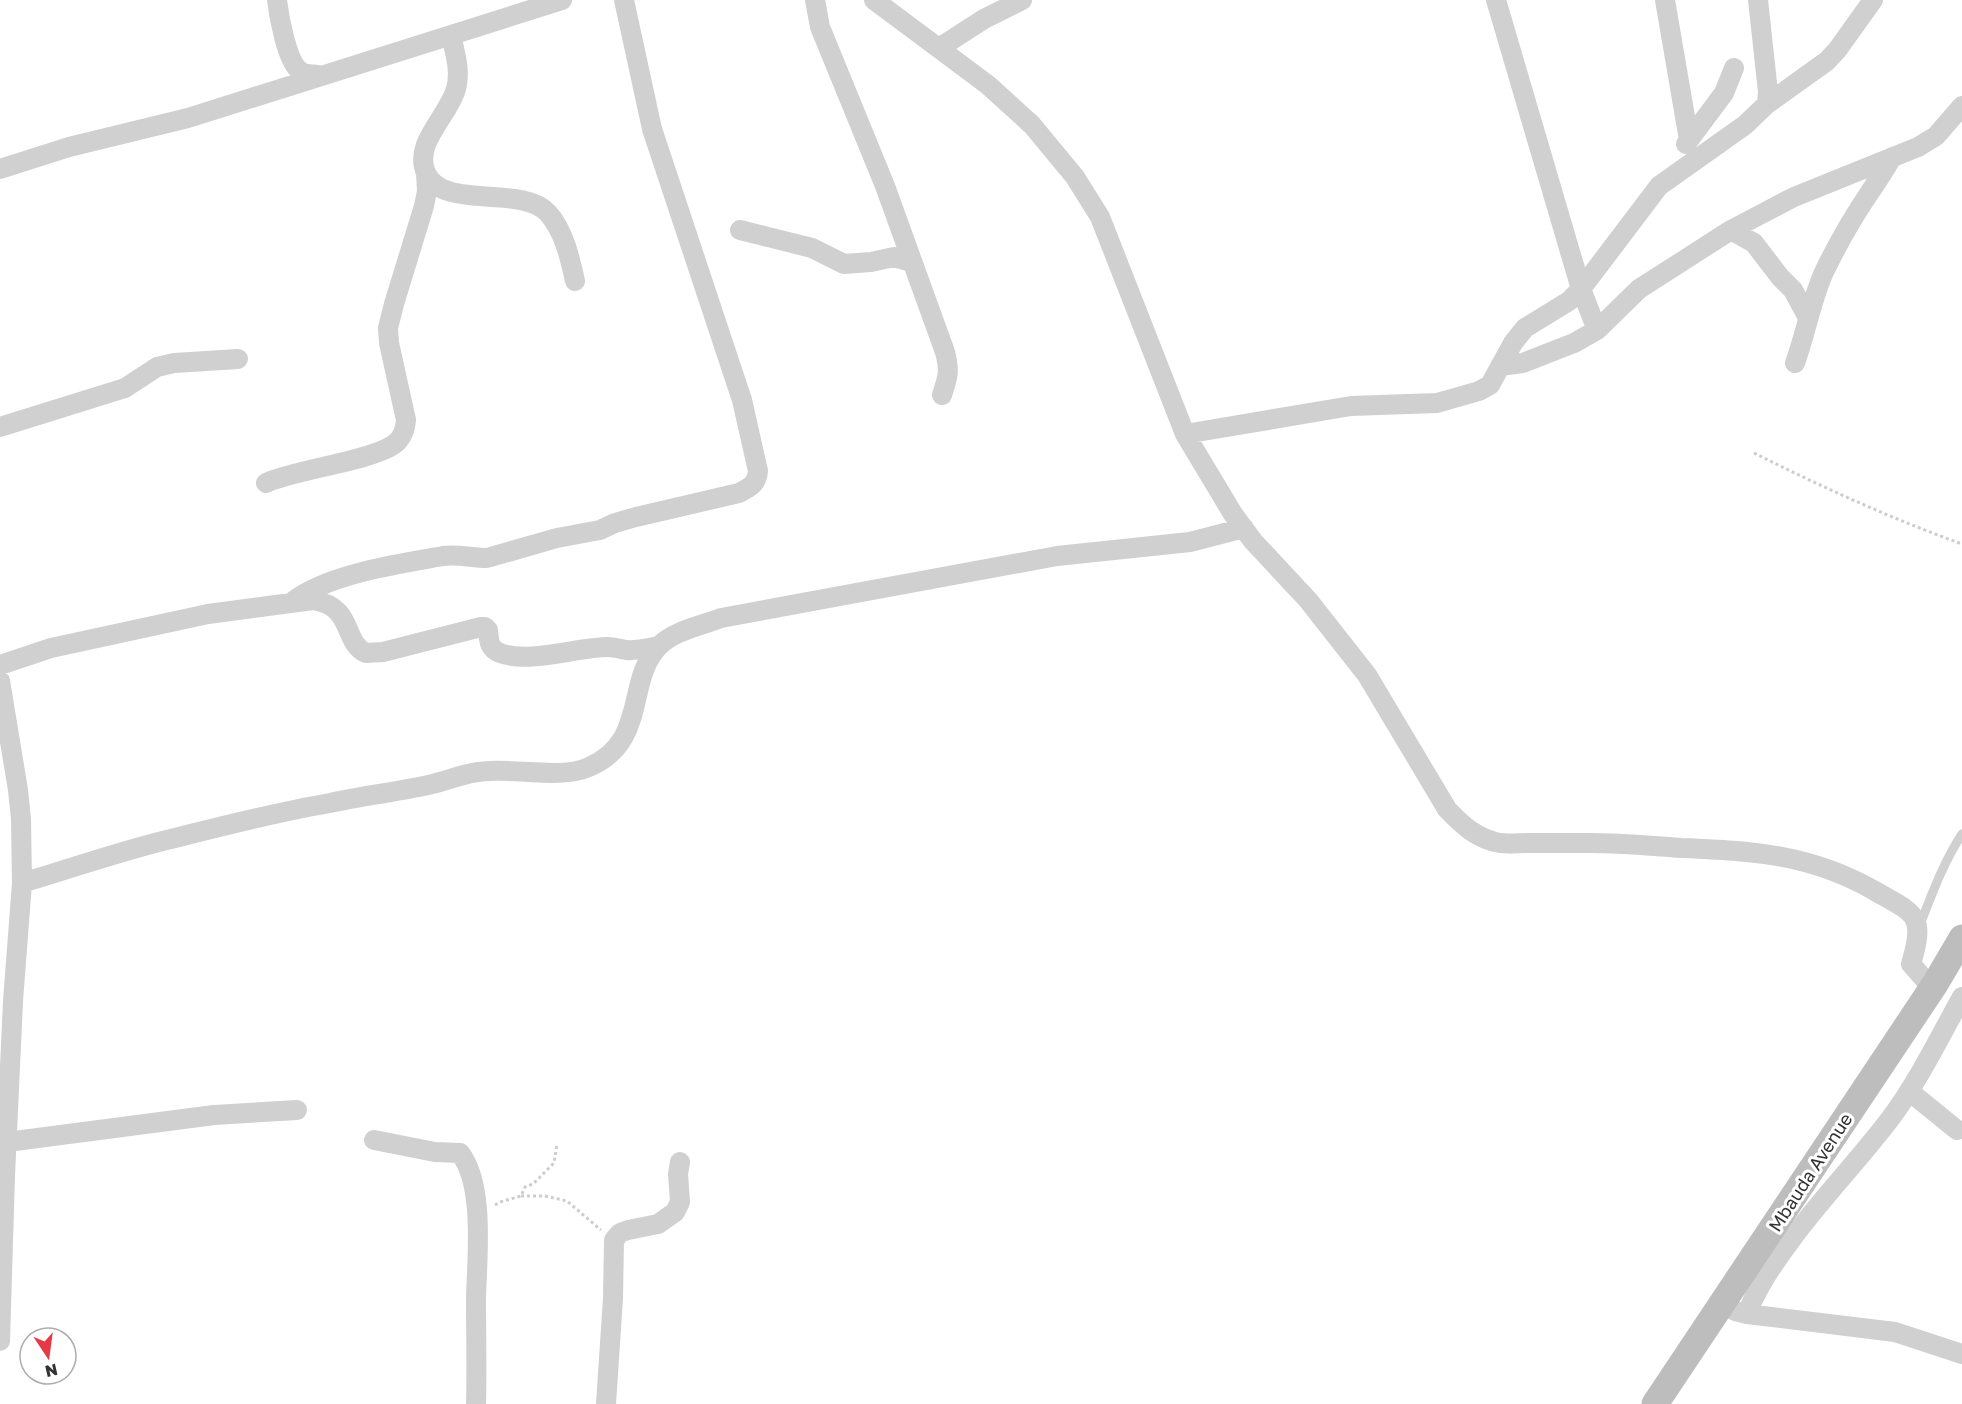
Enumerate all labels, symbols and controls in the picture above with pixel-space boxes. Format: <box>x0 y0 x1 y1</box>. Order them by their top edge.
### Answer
street label: Mbauda Avenue <box>1763 1109 1857 1235</box>
north arrow <box>18 1326 78 1386</box>
text: N <box>43 1360 60 1382</box>

